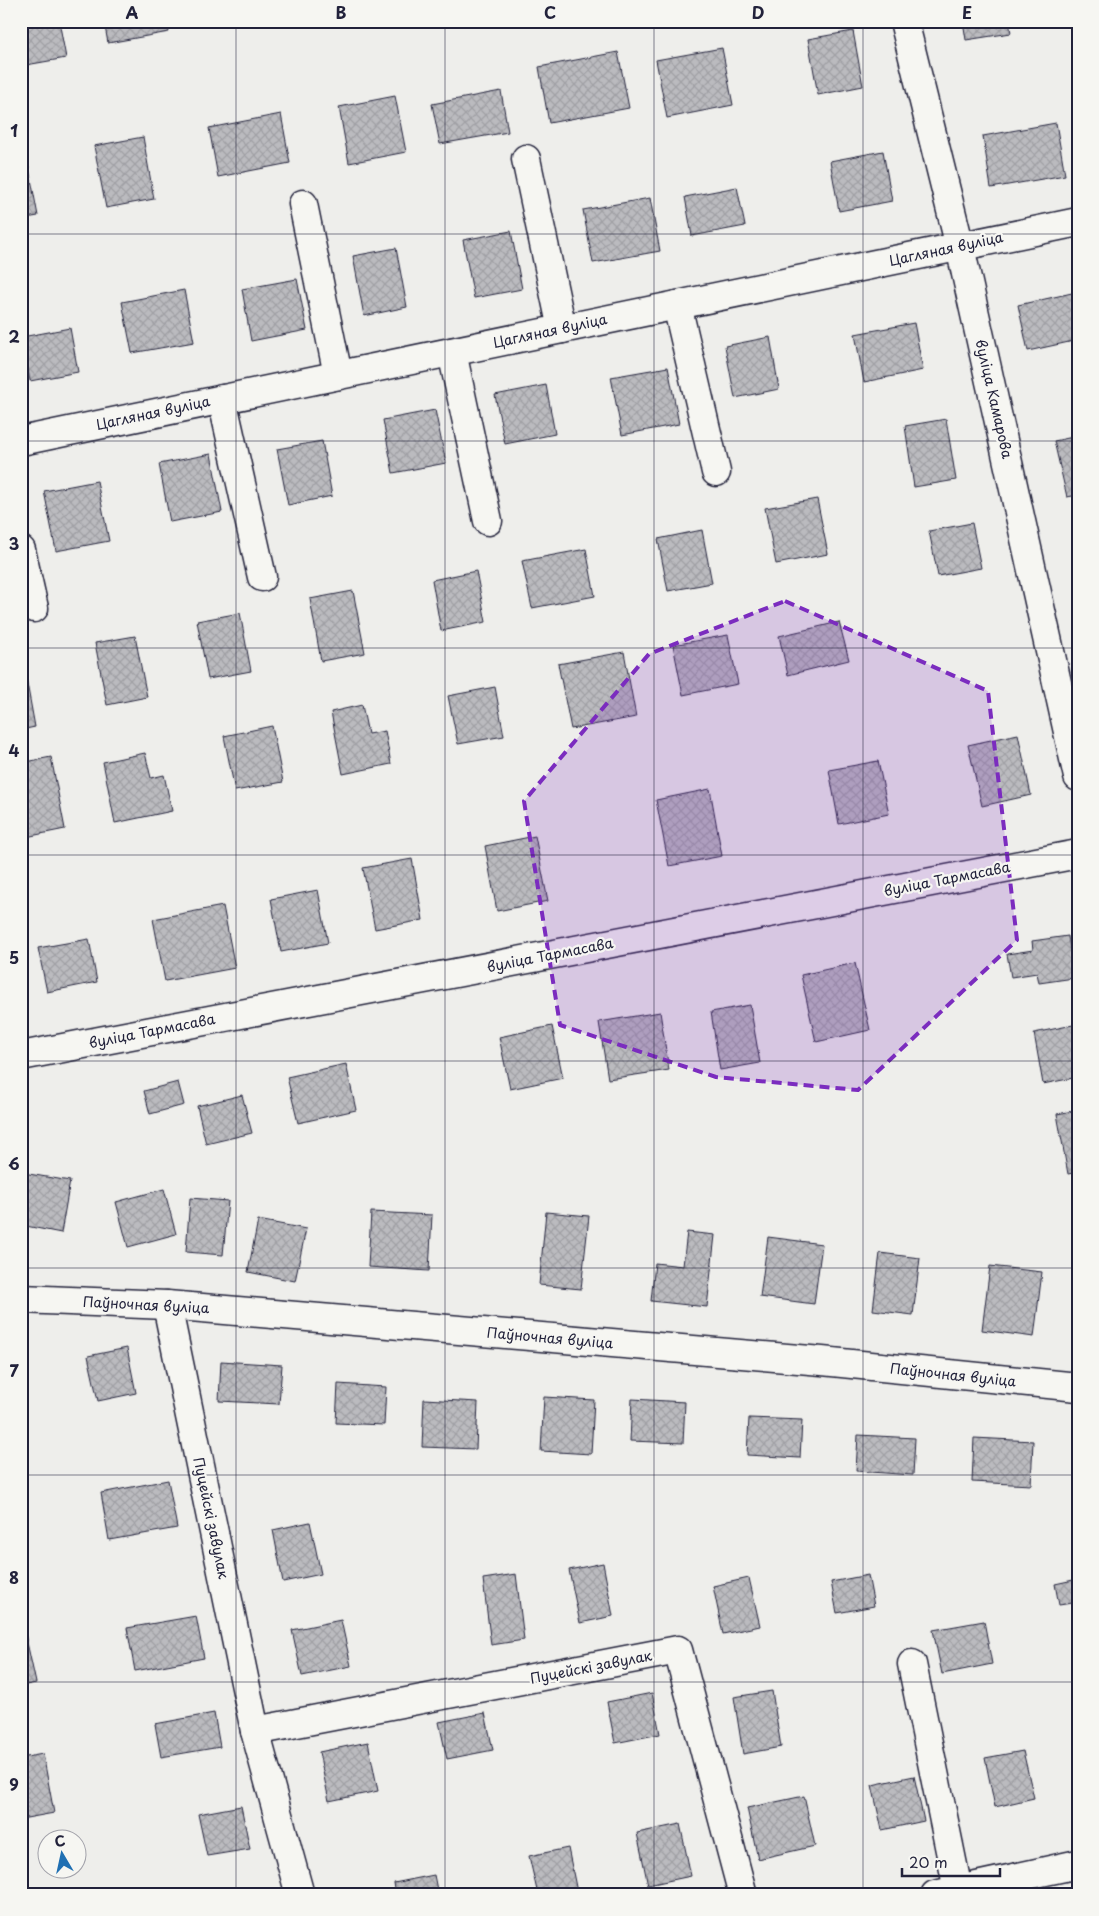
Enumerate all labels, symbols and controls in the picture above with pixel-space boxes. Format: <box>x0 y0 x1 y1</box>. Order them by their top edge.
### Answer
text: A <box>126 0 139 24</box>
text: B <box>336 0 347 24</box>
text: C <box>544 0 556 24</box>
text: D <box>752 0 764 24</box>
text: E <box>962 0 972 24</box>
text: 1 <box>10 118 18 142</box>
street label: Цагляная вуліца <box>887 226 1005 271</box>
street label: Цагляная вуліца <box>491 308 609 353</box>
text: 2 <box>8 324 20 348</box>
street label: вуліца Камарова <box>971 337 1018 461</box>
street label: Цагляная вуліца <box>94 390 212 435</box>
text: 3 <box>9 531 19 555</box>
text: 4 <box>9 738 20 762</box>
street label: вуліца Тармасава <box>882 856 1012 901</box>
street label: вуліца Тармасава <box>485 932 615 977</box>
text: 5 <box>9 945 19 969</box>
street label: вуліца Тармасава <box>87 1008 217 1053</box>
text: 6 <box>8 1151 20 1175</box>
street label: Паўночная вуліца <box>82 1291 210 1318</box>
street label: Паўночная вуліца <box>486 1322 615 1354</box>
street label: Паўночная вуліца <box>889 1357 1018 1392</box>
text: 7 <box>9 1358 19 1382</box>
street label: Пуцейскі завулак <box>188 1455 235 1581</box>
text: 8 <box>9 1565 19 1589</box>
street label: Пуцейскі завулак <box>528 1644 654 1689</box>
text: 9 <box>9 1772 19 1796</box>
north arrow <box>38 1828 88 1878</box>
text: С <box>53 1829 67 1852</box>
scale bar <box>902 1846 999 1878</box>
text: 20 m <box>909 1850 948 1873</box>

